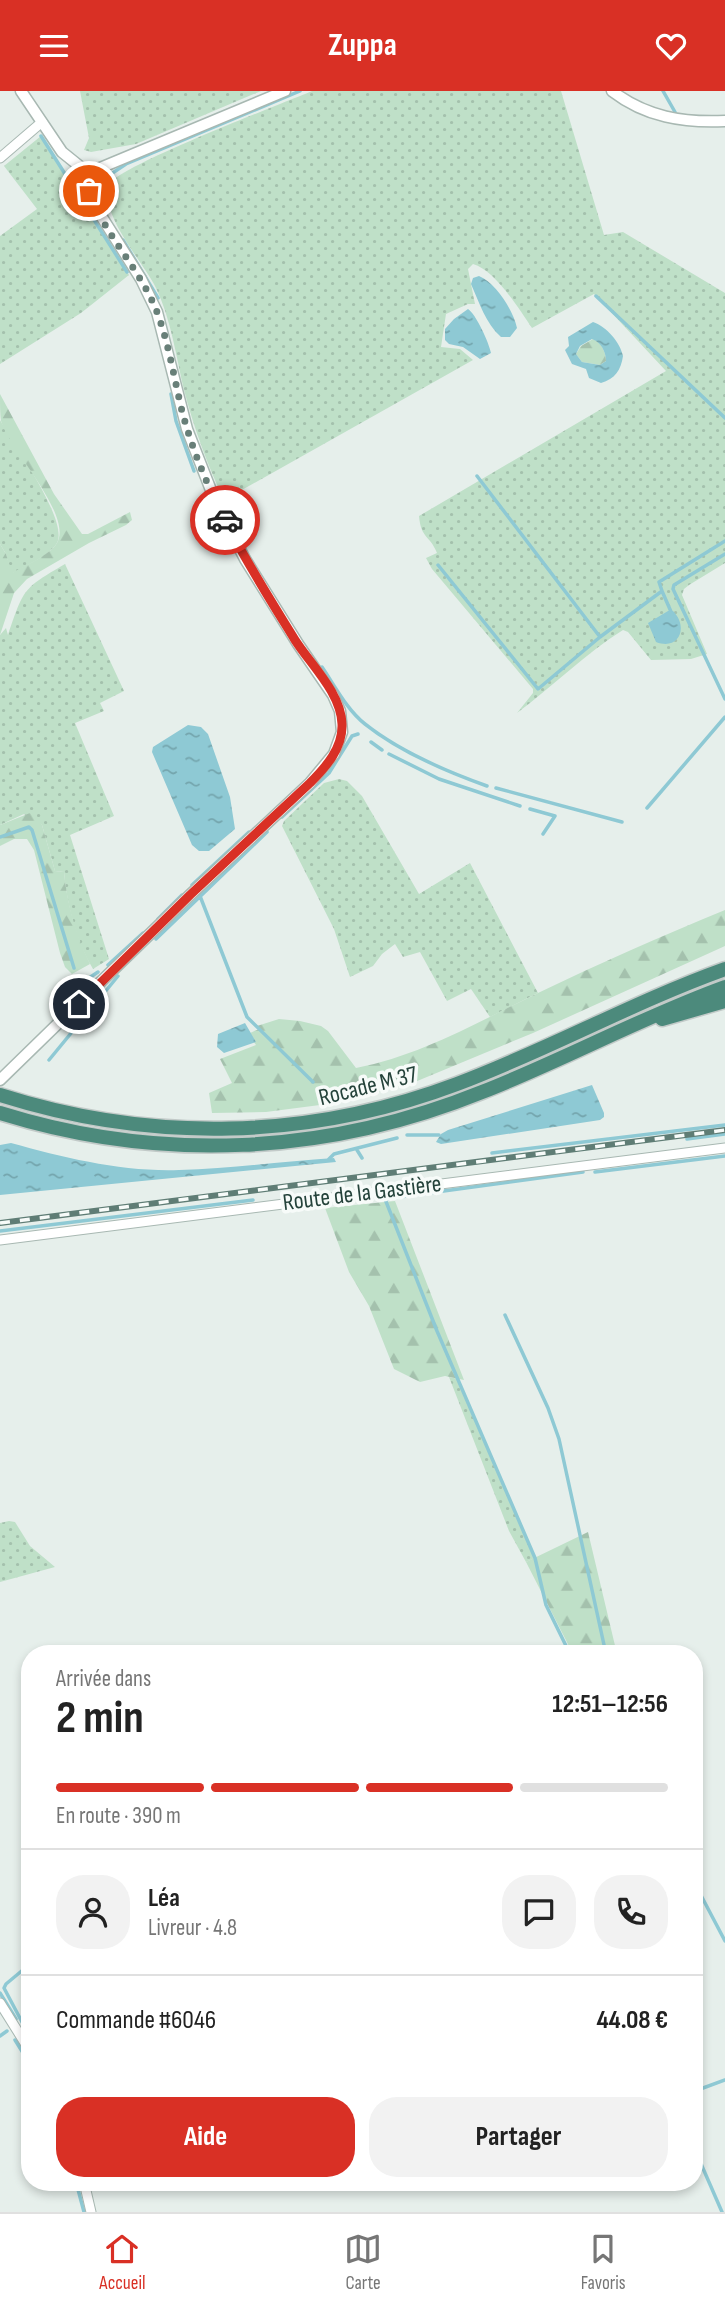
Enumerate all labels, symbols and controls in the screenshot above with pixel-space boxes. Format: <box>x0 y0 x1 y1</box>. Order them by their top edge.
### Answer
text: Zuppa <box>328 26 397 65</box>
icon: menu <box>35 27 73 65</box>
icon: heart <box>652 27 690 65</box>
pin <box>59 161 119 221</box>
icon: bag <box>70 172 108 210</box>
courier <box>190 485 260 555</box>
icon: car <box>206 501 244 539</box>
pin <box>49 974 109 1034</box>
icon: home <box>60 985 98 1023</box>
street label: Rocade M 37 <box>316 1060 421 1112</box>
street label: Route de la Gastière <box>281 1169 443 1217</box>
text: Arrivée dans <box>56 1665 151 1693</box>
text: 12:51–12:56 <box>552 1689 668 1720</box>
text: 2 min <box>56 1691 144 1746</box>
text: En route · 390 m <box>56 1802 181 1830</box>
button: person <box>56 1875 130 1949</box>
button: chat <box>502 1875 576 1949</box>
button: phone <box>594 1875 668 1949</box>
text: Léa <box>148 1883 180 1914</box>
text: Livreur · 4.8 <box>148 1914 237 1942</box>
text: Commande #6046 <box>56 2005 216 2036</box>
text: 44.08 € <box>596 2005 668 2036</box>
button: Aide <box>56 2097 355 2177</box>
button: Partager <box>369 2097 668 2177</box>
tab: Accueil <box>99 2230 145 2295</box>
tab: Carte <box>344 2230 382 2295</box>
tab: Favoris <box>581 2230 626 2295</box>

